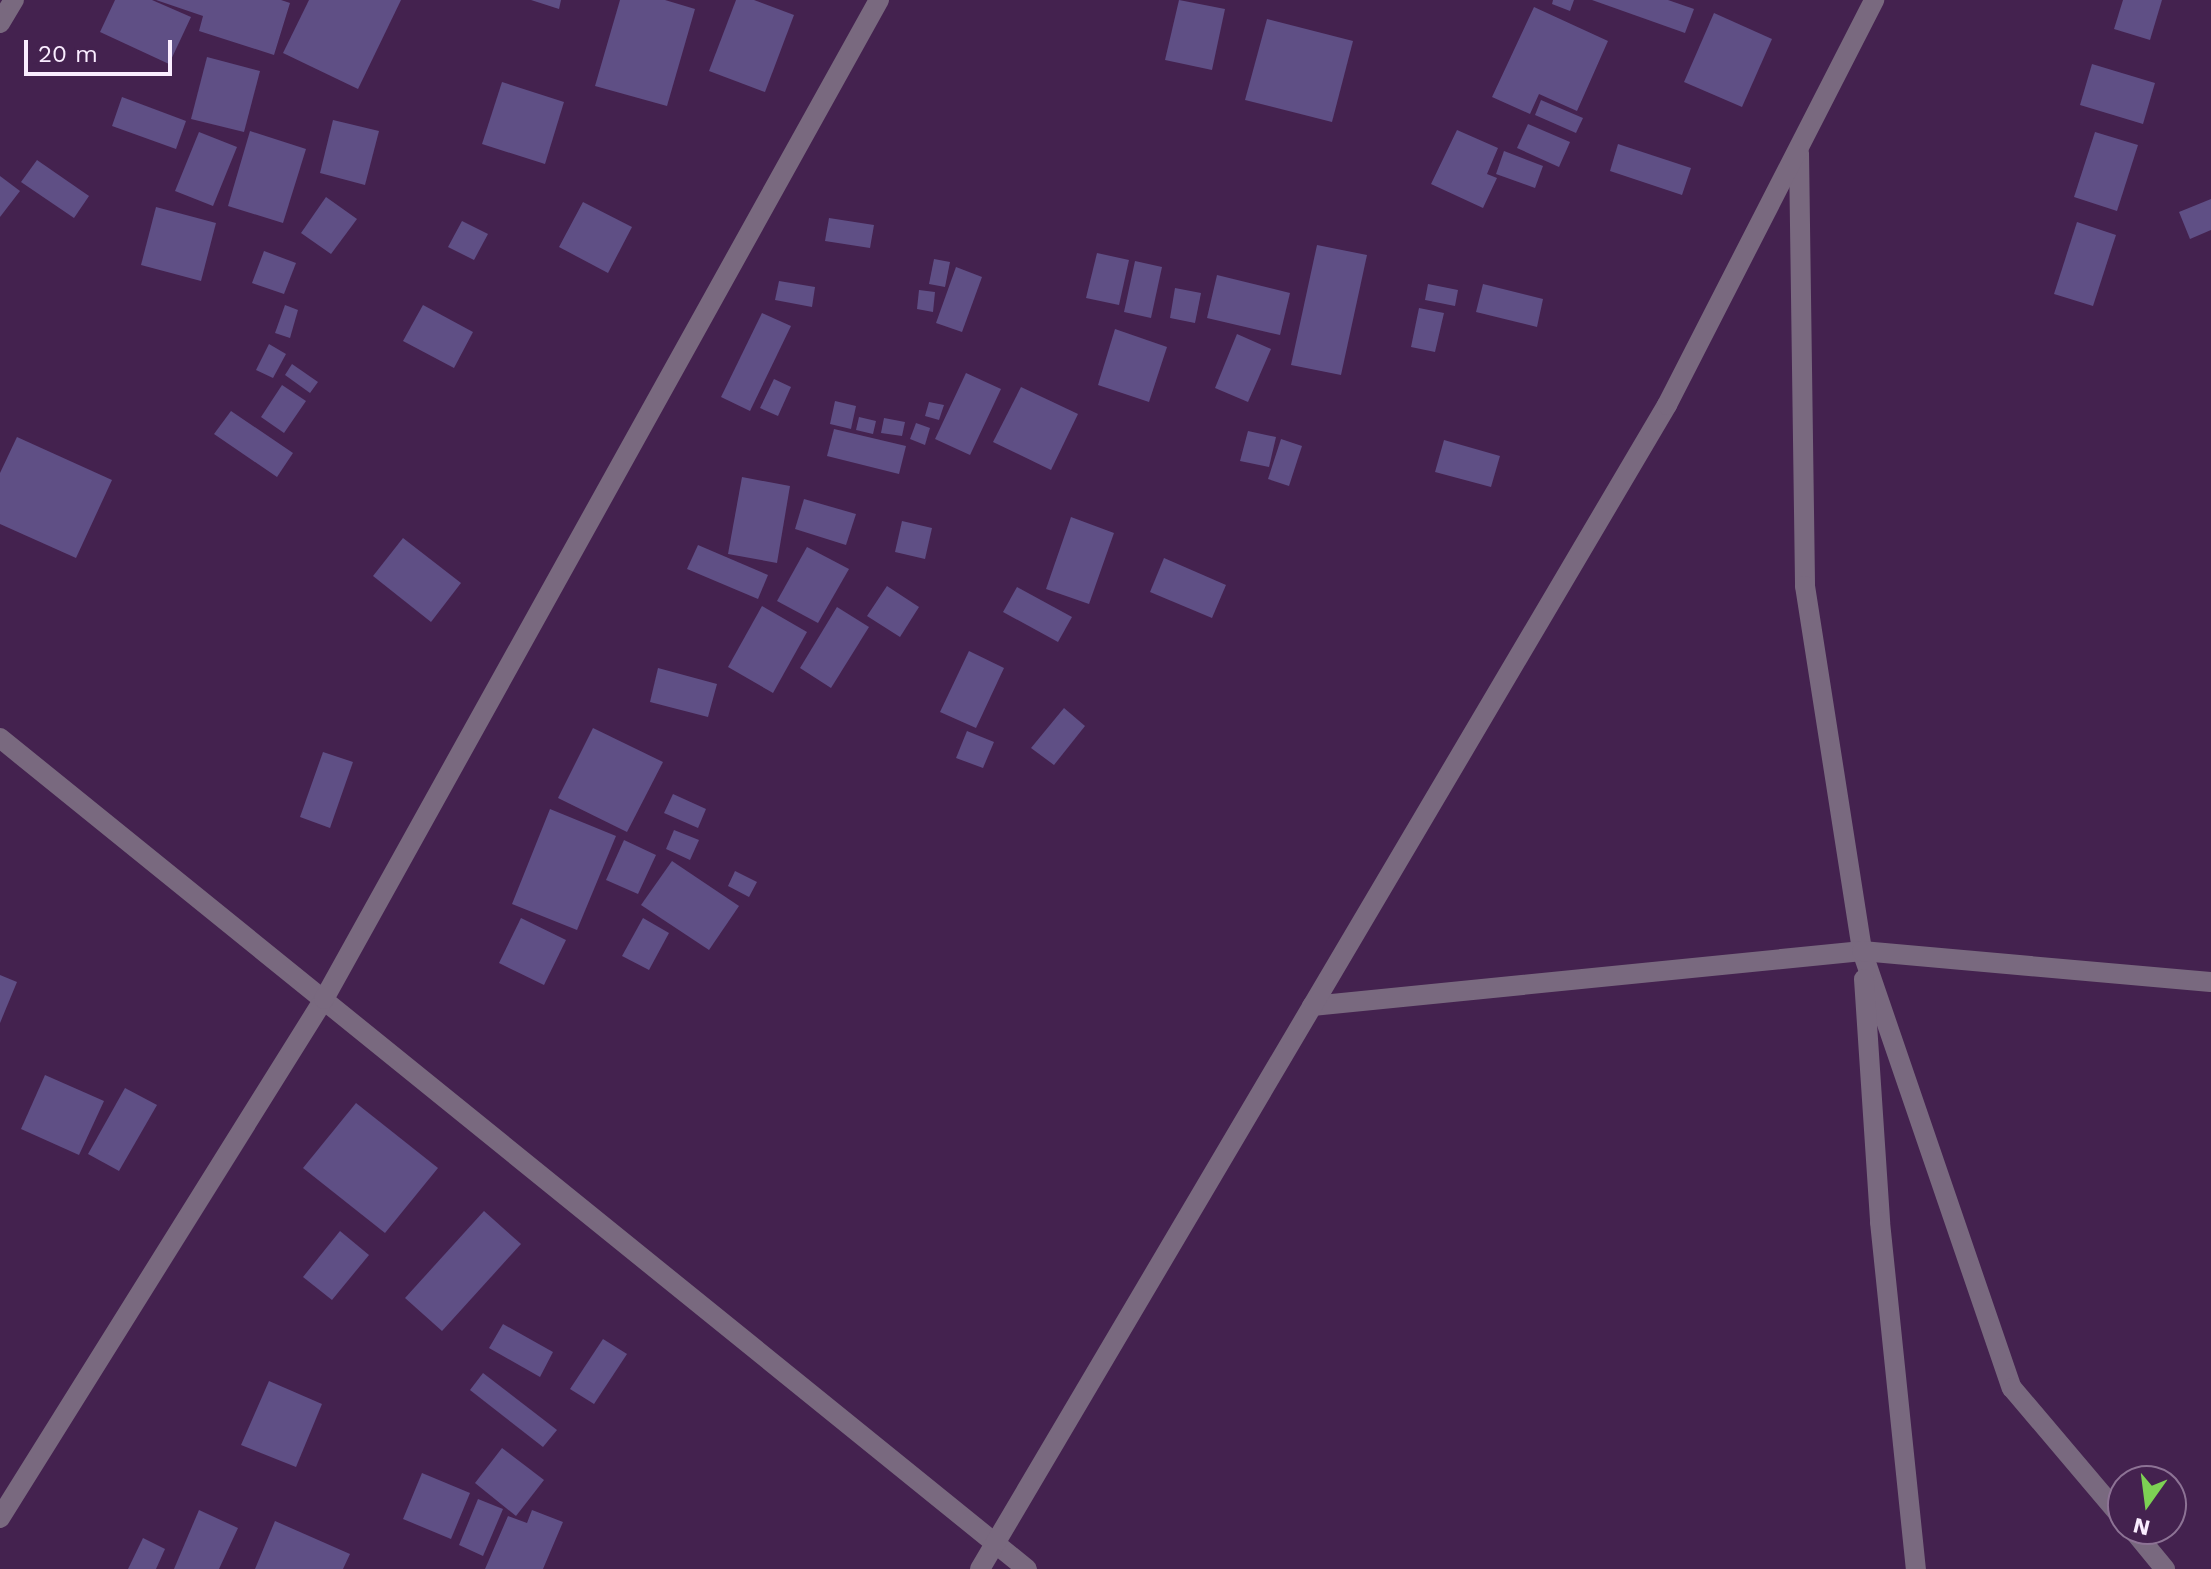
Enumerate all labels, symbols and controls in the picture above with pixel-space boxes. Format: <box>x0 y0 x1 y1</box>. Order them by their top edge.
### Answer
scale bar <box>28 24 176 74</box>
text: 20 m <box>38 40 98 68</box>
north arrow <box>2107 1465 2187 1545</box>
text: N <box>2131 1513 2152 1541</box>

